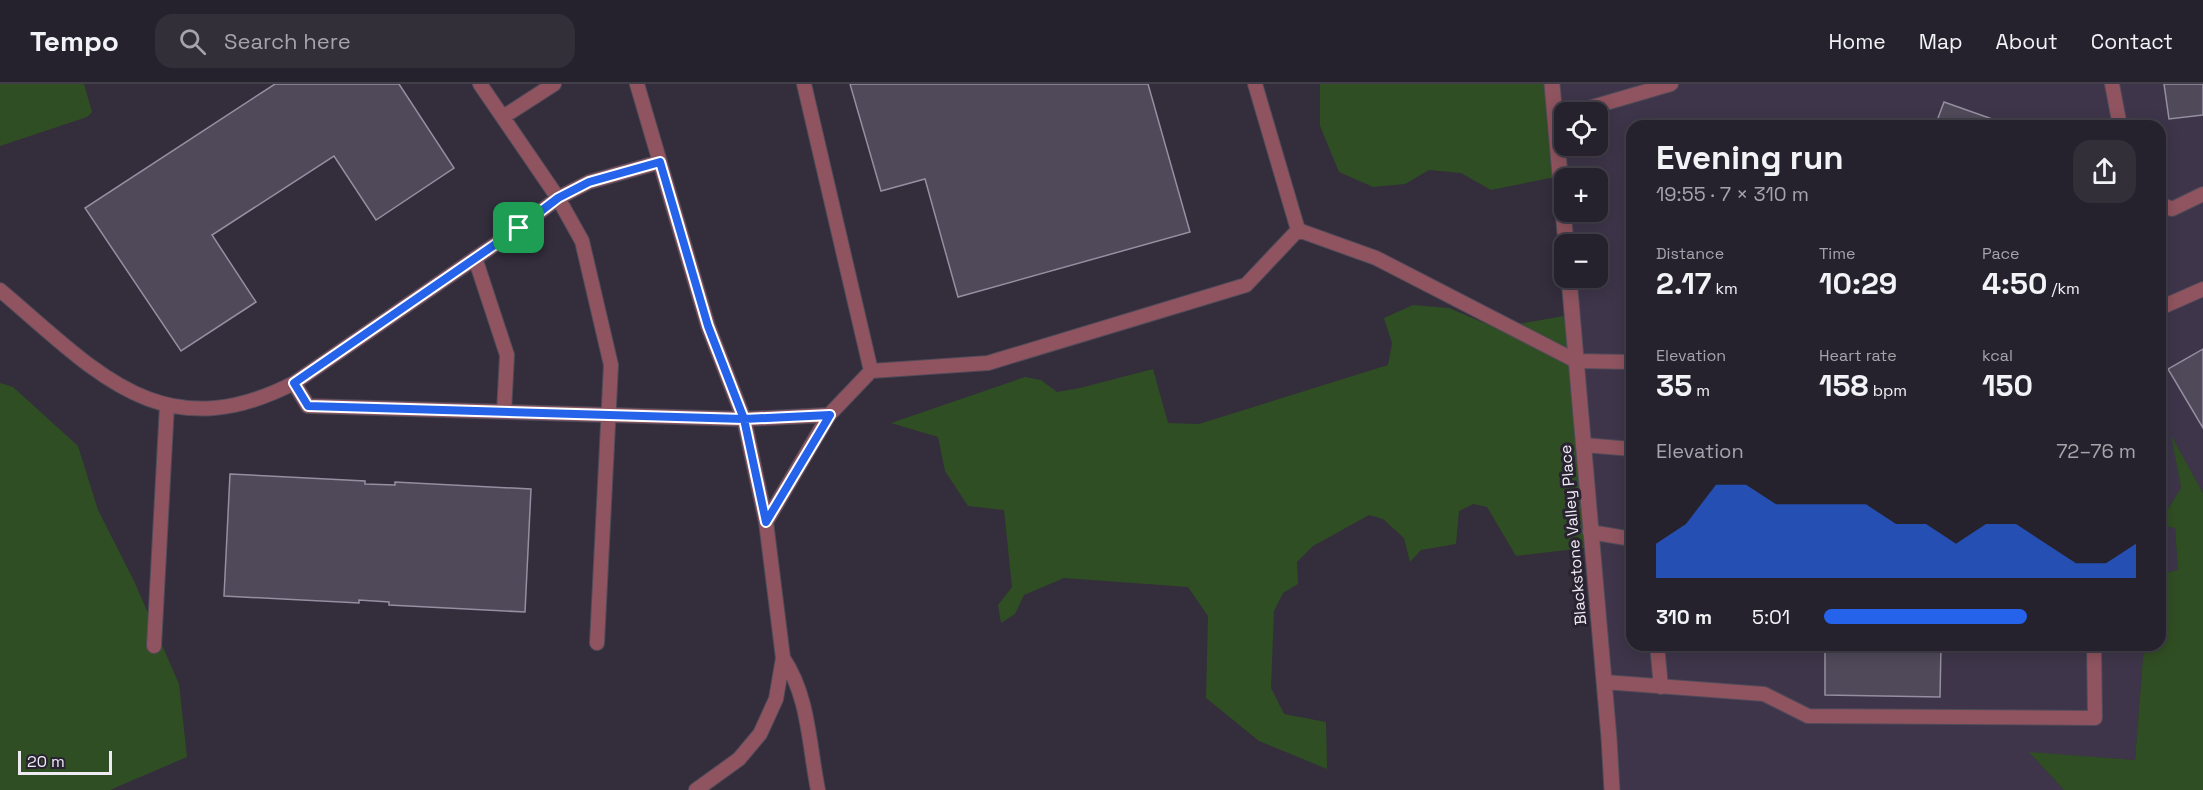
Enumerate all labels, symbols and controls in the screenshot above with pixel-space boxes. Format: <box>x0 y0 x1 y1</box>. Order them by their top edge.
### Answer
search box <box>155 14 575 68</box>
text: Tempo <box>30 23 119 59</box>
icon: search <box>176 25 209 58</box>
text: Search here <box>224 27 351 55</box>
text: Home <box>1828 28 1886 55</box>
text: Map <box>1919 28 1963 55</box>
text: About <box>1996 28 2058 55</box>
text: Contact <box>2091 28 2173 55</box>
map controls <box>1554 102 1608 288</box>
button: locate <box>1554 102 1608 156</box>
text: Evening run <box>1656 137 1844 179</box>
button: share <box>2073 140 2136 203</box>
button: + <box>1554 168 1608 222</box>
text: 19:55 · 7 × 310 m <box>1656 181 1809 207</box>
pin <box>493 202 544 253</box>
icon: arrive <box>502 211 535 244</box>
button: − <box>1554 234 1608 288</box>
text: Distance <box>1656 243 1724 264</box>
text: Time <box>1819 243 1855 264</box>
text: Pace <box>1982 243 2019 264</box>
text: 2.17 <box>1656 264 1711 303</box>
text: 10:29 <box>1819 264 1897 303</box>
text: 4:50 <box>1982 264 2047 303</box>
text: km <box>1711 278 1738 299</box>
text: /km <box>2047 278 2080 299</box>
text: Elevation <box>1656 345 1726 366</box>
text: Heart rate <box>1819 345 1897 366</box>
text: kcal <box>1982 345 2013 366</box>
text: 35 <box>1656 366 1692 405</box>
text: 158 <box>1819 366 1869 405</box>
text: 150 <box>1982 366 2033 405</box>
text: m <box>1692 380 1710 401</box>
text: bpm <box>1869 380 1907 401</box>
text: Elevation <box>1656 438 1744 464</box>
text: 72–76 m <box>2056 438 2136 464</box>
street label: Blackstone Valley Place <box>1555 444 1591 626</box>
text: 310 m <box>1656 604 1712 630</box>
text: 5:01 <box>1752 604 1790 630</box>
scale bar <box>18 748 112 776</box>
text: 20 m <box>27 751 65 772</box>

